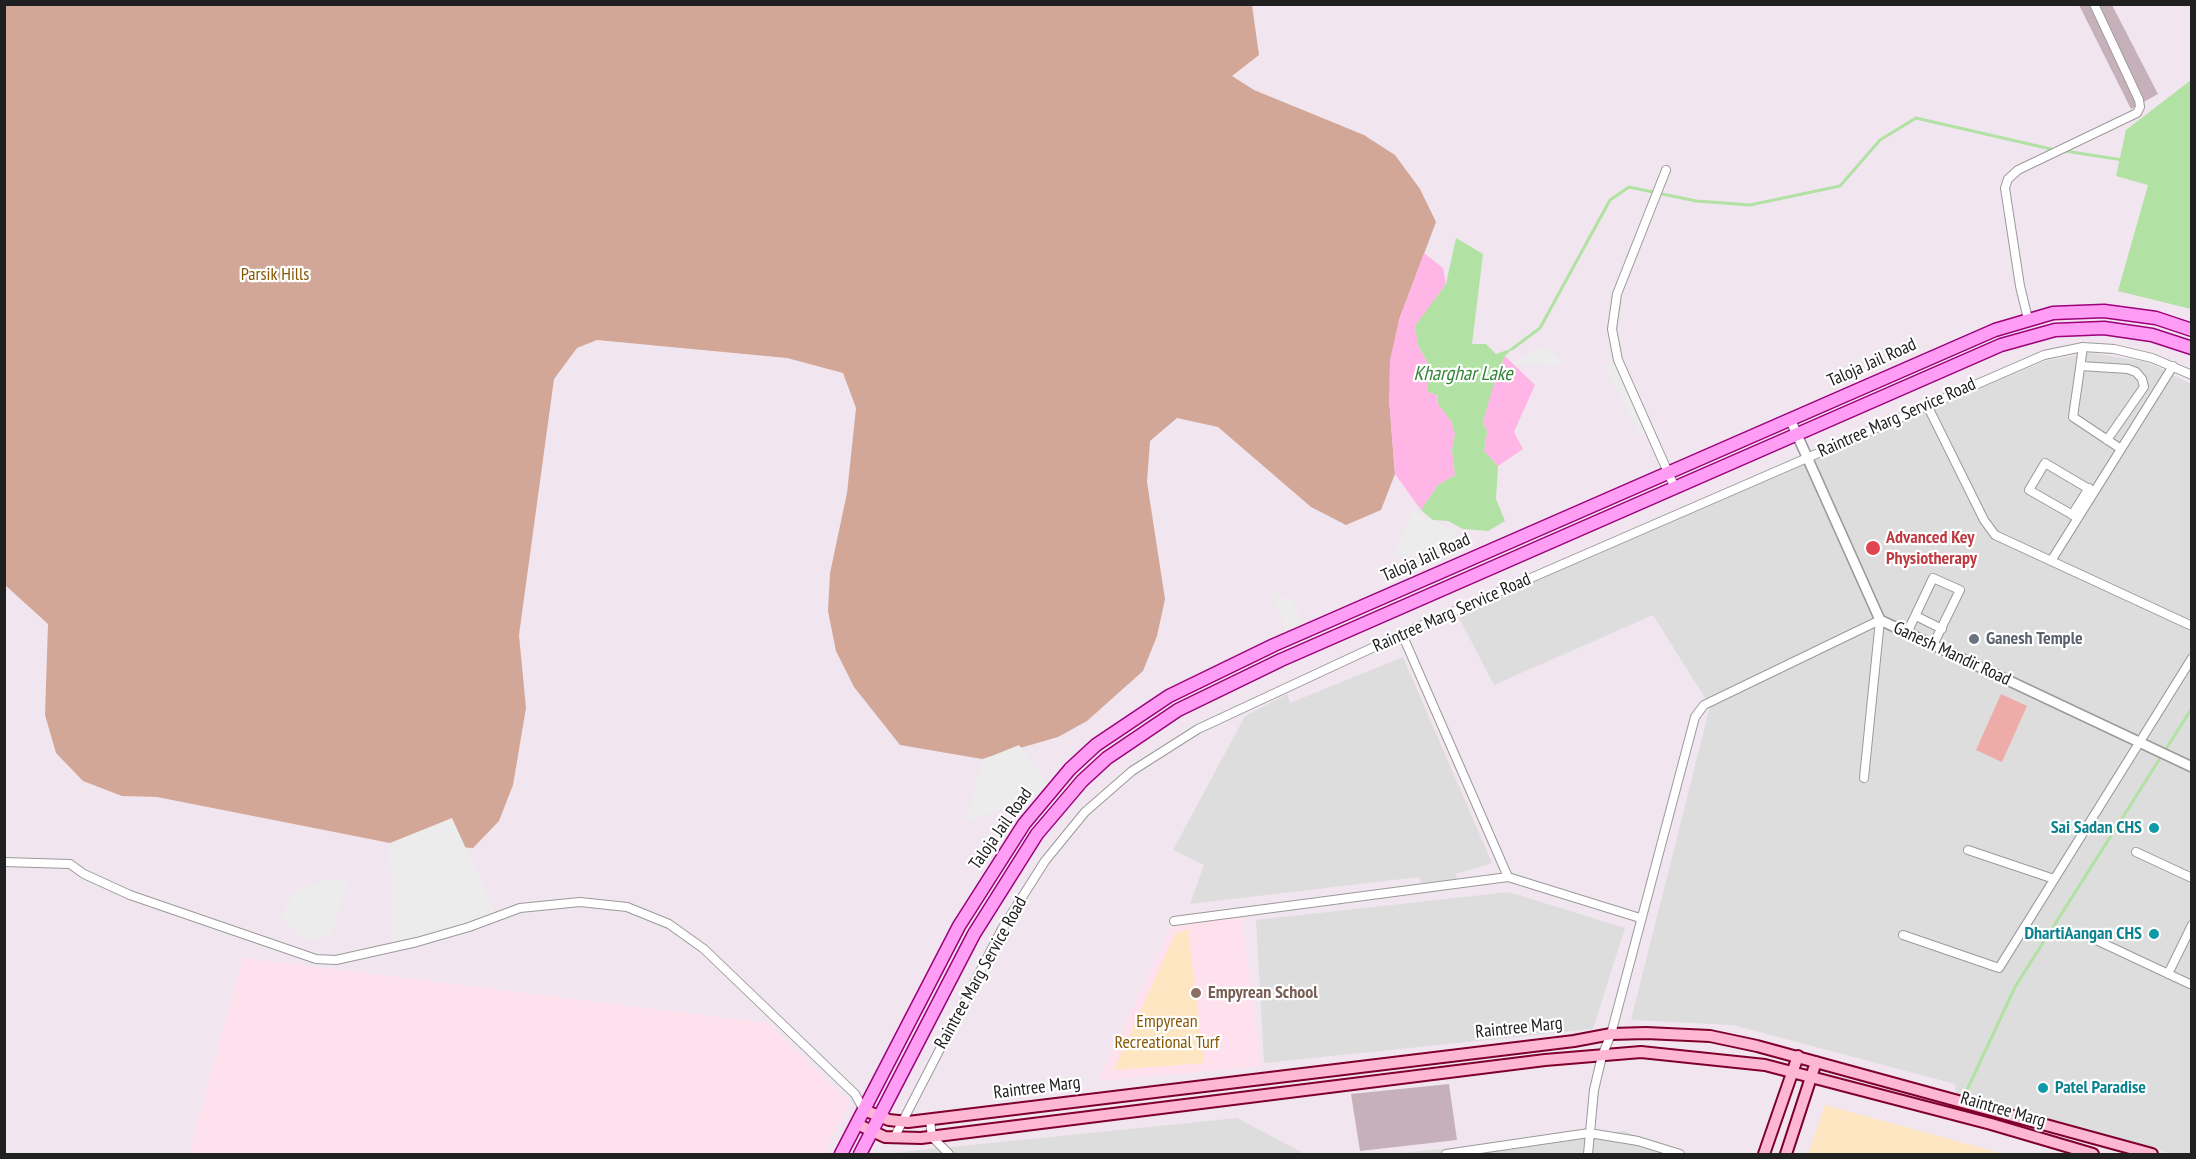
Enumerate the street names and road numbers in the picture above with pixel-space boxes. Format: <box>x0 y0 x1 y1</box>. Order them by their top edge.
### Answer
street label: Taloja Jail Road <box>1824 334 1920 392</box>
street label: Raintree Marg Service Road <box>1815 374 1979 462</box>
street label: Taloja Jail Road <box>1378 529 1474 587</box>
street label: Raintree Marg Service Road <box>1370 569 1534 657</box>
street label: Ganesh Mandir Road <box>1890 617 2014 691</box>
street label: Taloja Jail Road <box>965 784 1037 874</box>
street label: Raintree Marg Service Road <box>930 893 1032 1053</box>
street label: Raintree Marg <box>1474 1013 1564 1043</box>
street label: Raintree Marg <box>992 1072 1082 1104</box>
street label: Raintree Marg <box>1958 1088 2048 1132</box>

